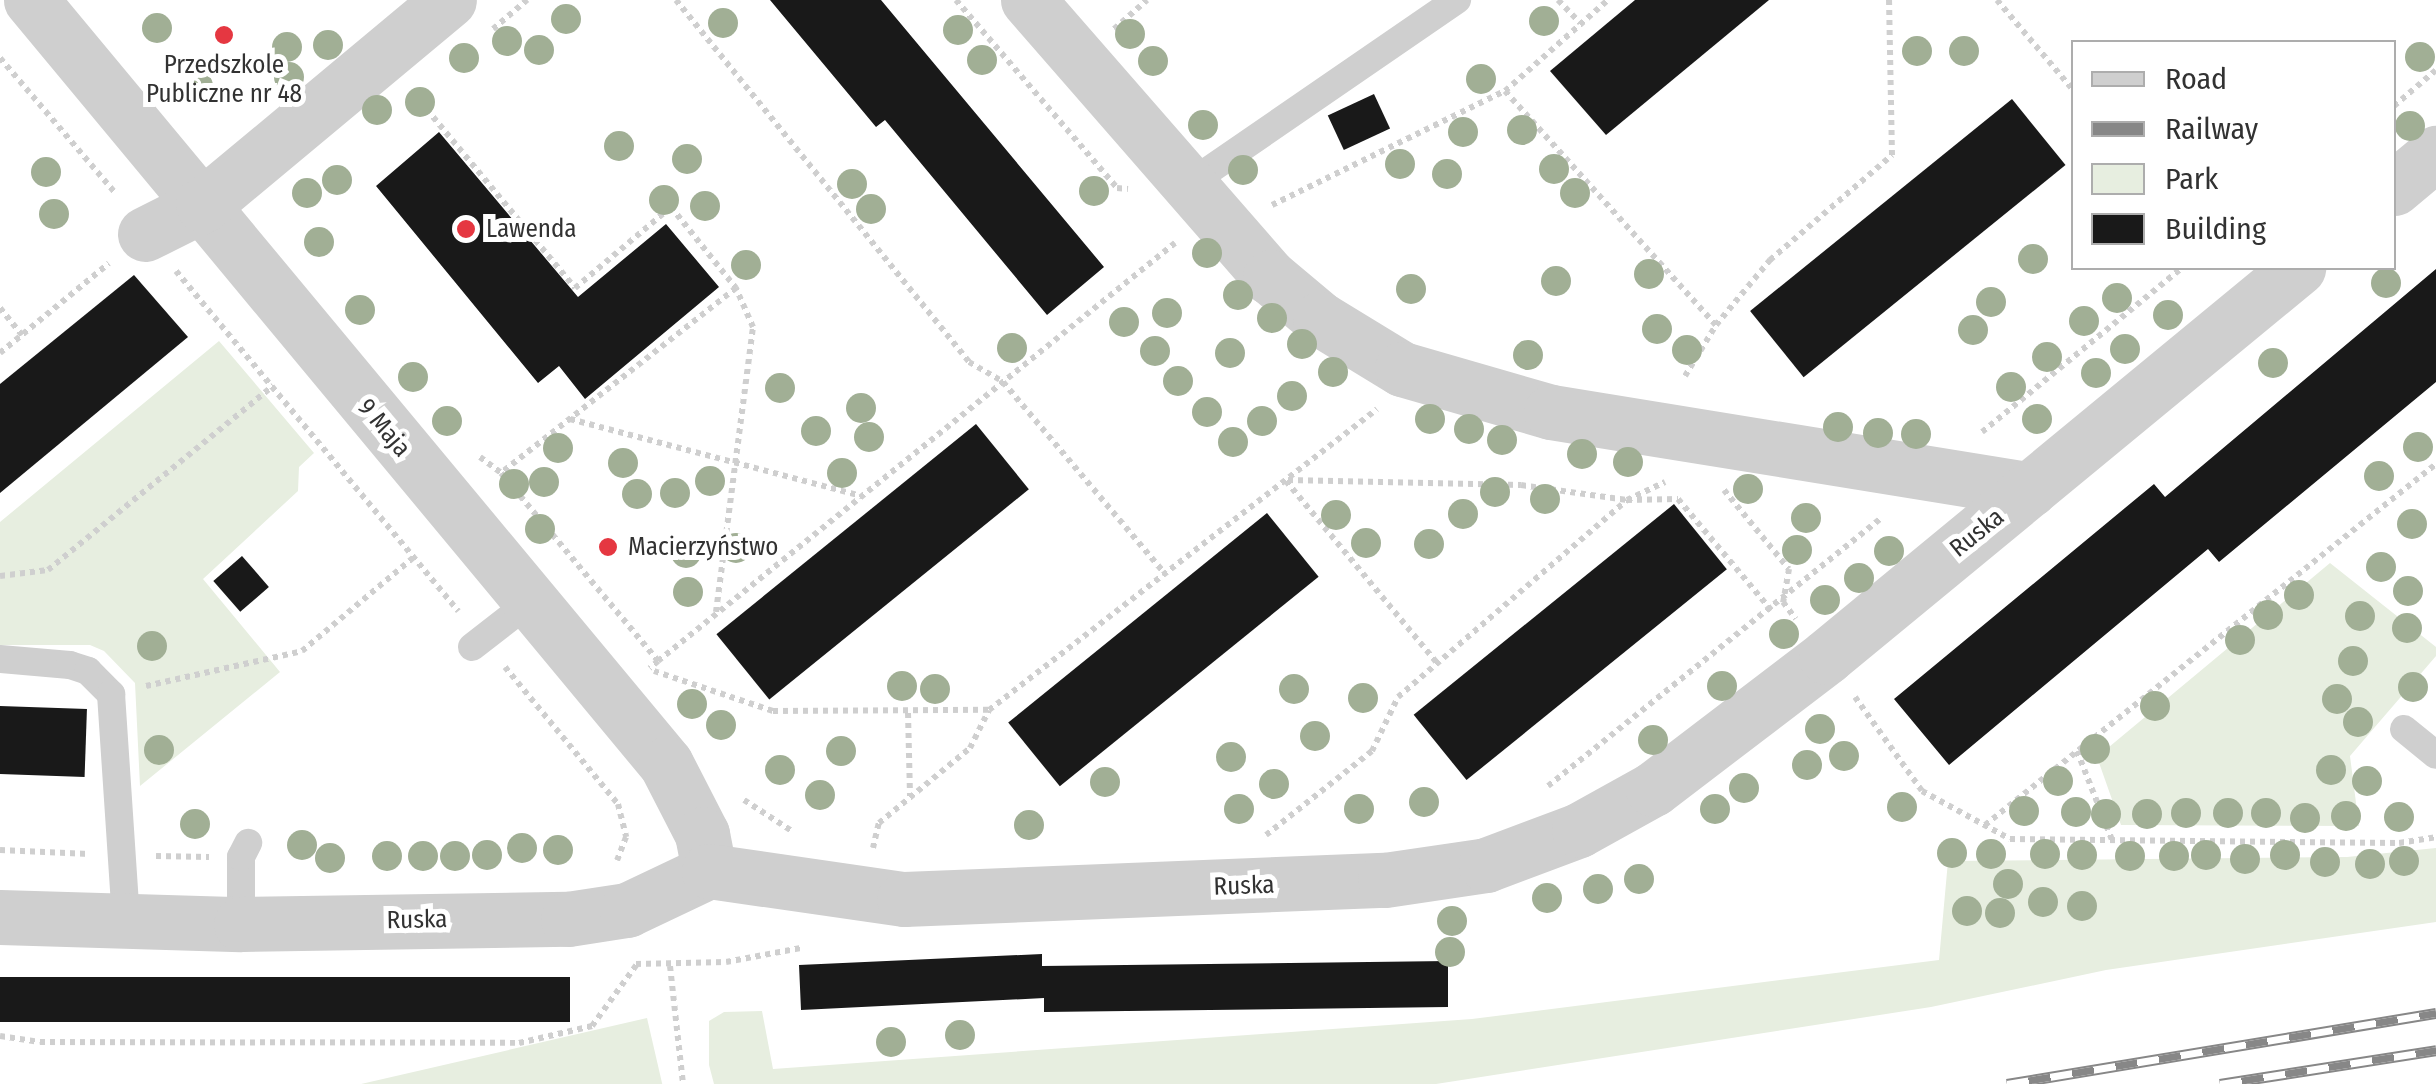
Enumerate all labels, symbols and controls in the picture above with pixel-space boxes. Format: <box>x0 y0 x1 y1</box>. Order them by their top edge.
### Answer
marker: Przedszkole Publiczne nr 48 <box>213 24 235 46</box>
legend <box>2071 40 2396 270</box>
place label: Przedszkole Publiczne nr 48 <box>146 51 302 110</box>
text: Road <box>2165 61 2227 97</box>
text: Railway <box>2165 111 2258 147</box>
text: Park <box>2165 161 2218 197</box>
text: Building <box>2165 211 2266 247</box>
place label: Lawenda <box>486 214 577 244</box>
marker: Lawenda <box>455 218 477 240</box>
street label: 9 Maja <box>351 393 417 463</box>
street label: Ruska <box>1944 502 2010 564</box>
place label: Macierzyństwo <box>628 532 778 562</box>
marker: Macierzyństwo <box>597 536 619 558</box>
street label: Ruska <box>1213 870 1275 902</box>
street label: Ruska <box>386 904 448 936</box>

